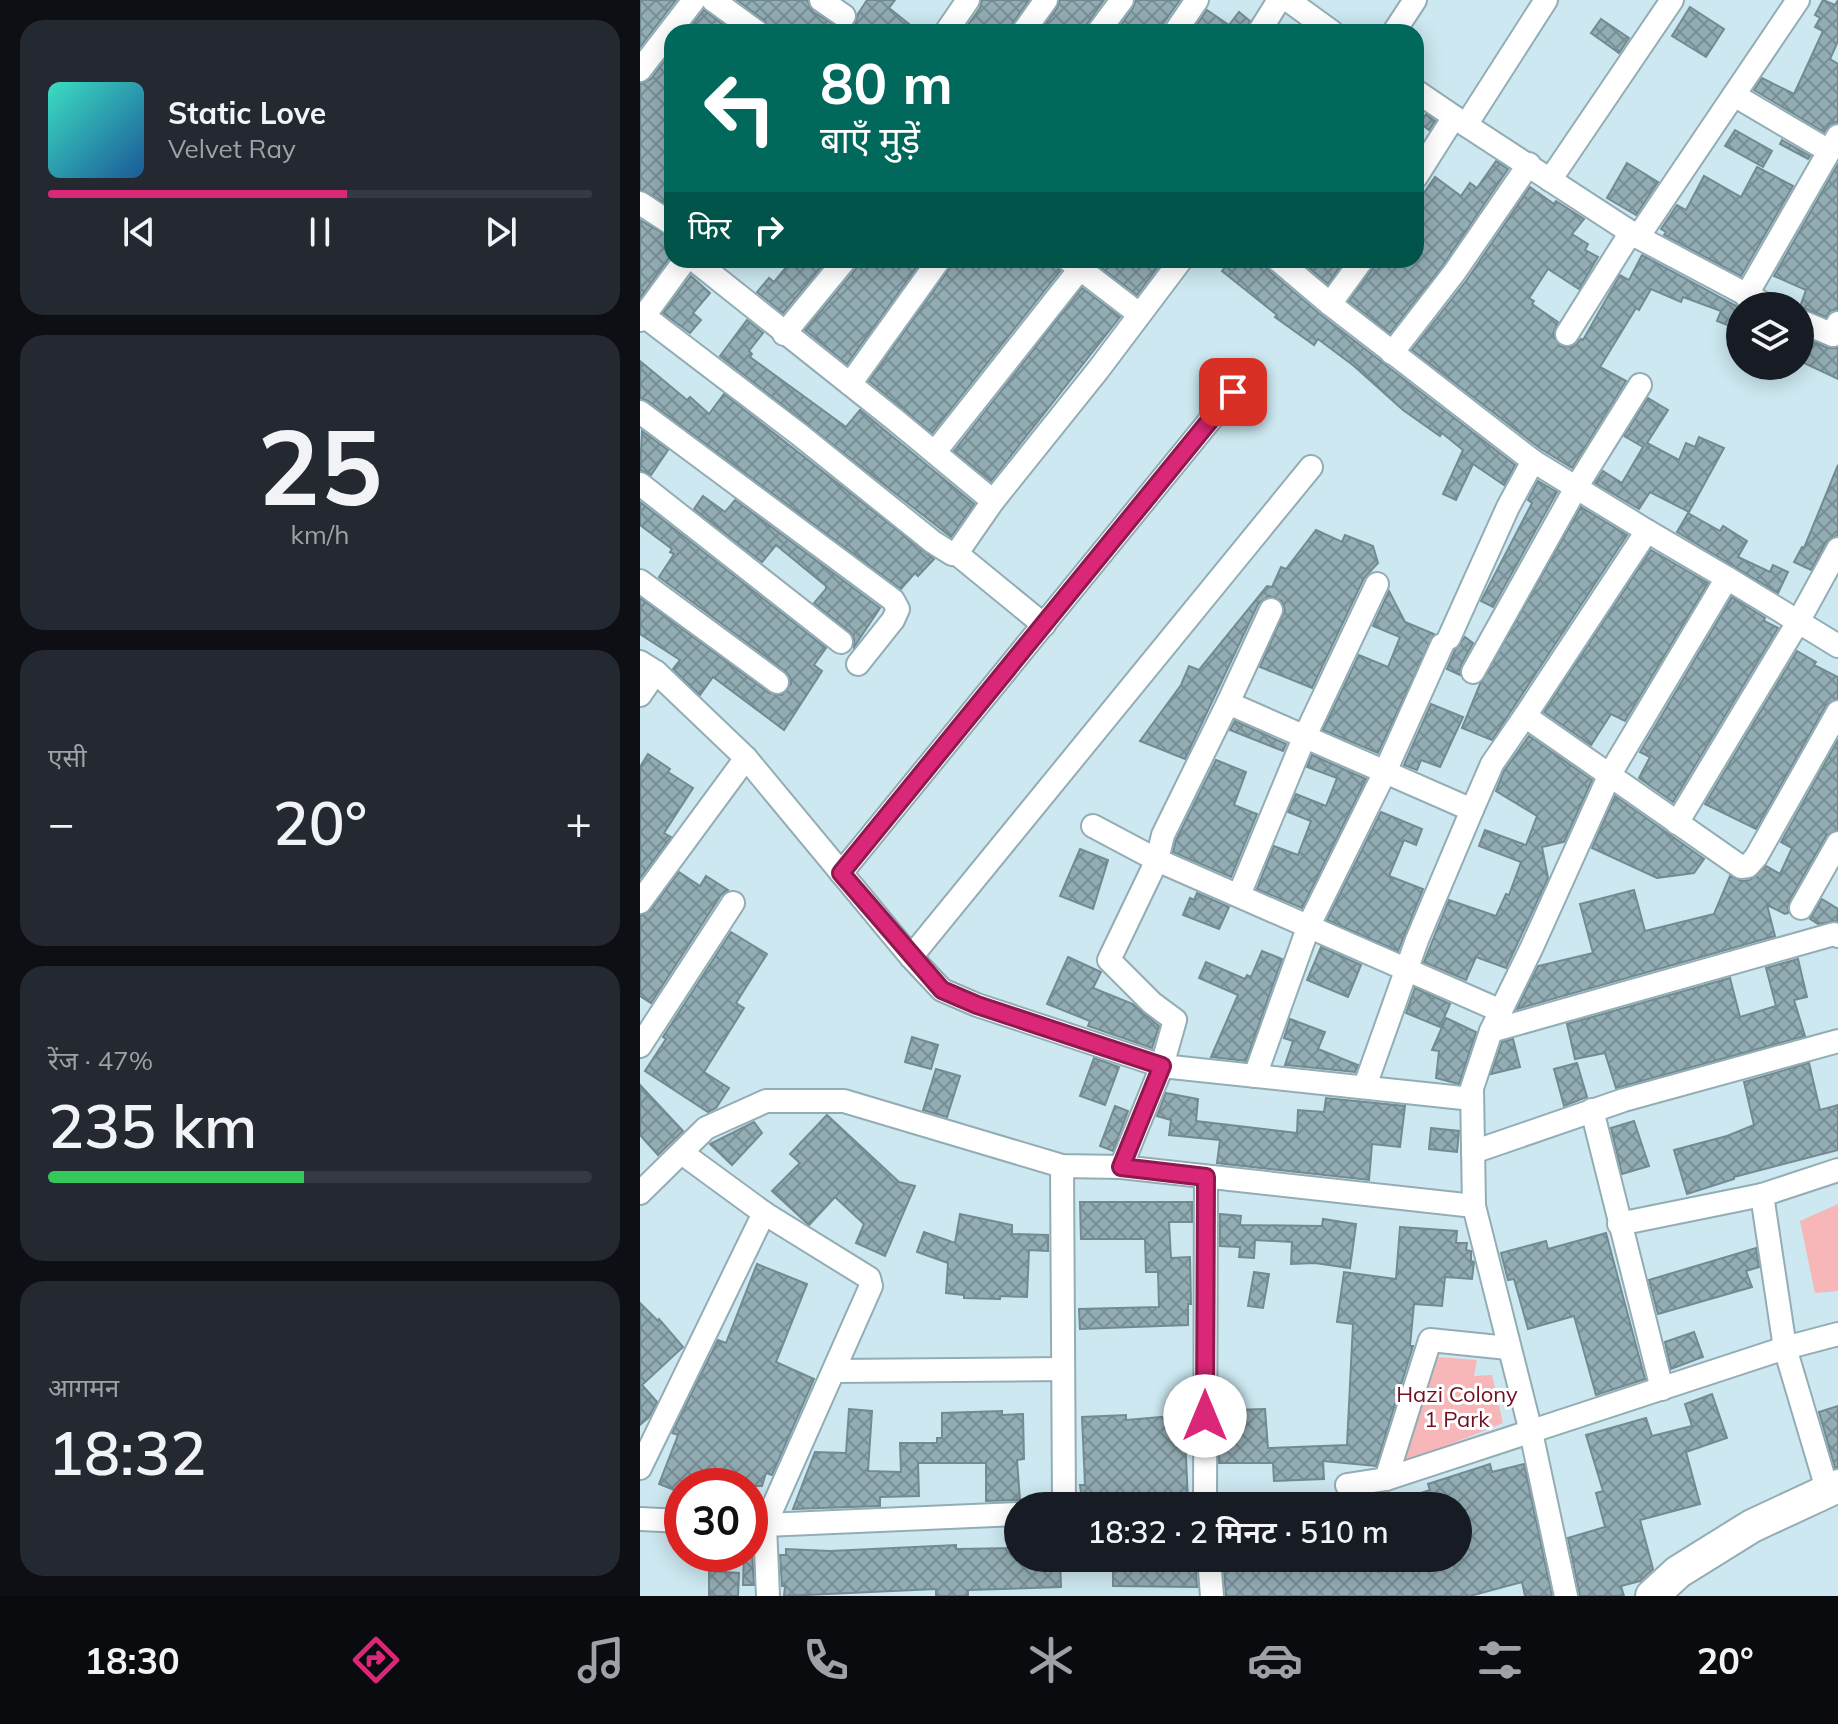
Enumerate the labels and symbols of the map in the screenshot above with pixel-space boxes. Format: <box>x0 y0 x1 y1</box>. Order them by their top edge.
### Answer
pin <box>1199 358 1267 426</box>
position arrow <box>1163 1374 1247 1458</box>
park label: Hazi Colony 1 Park <box>1396 1380 1518 1433</box>
speed limit sign: 30 <box>664 1468 768 1572</box>

